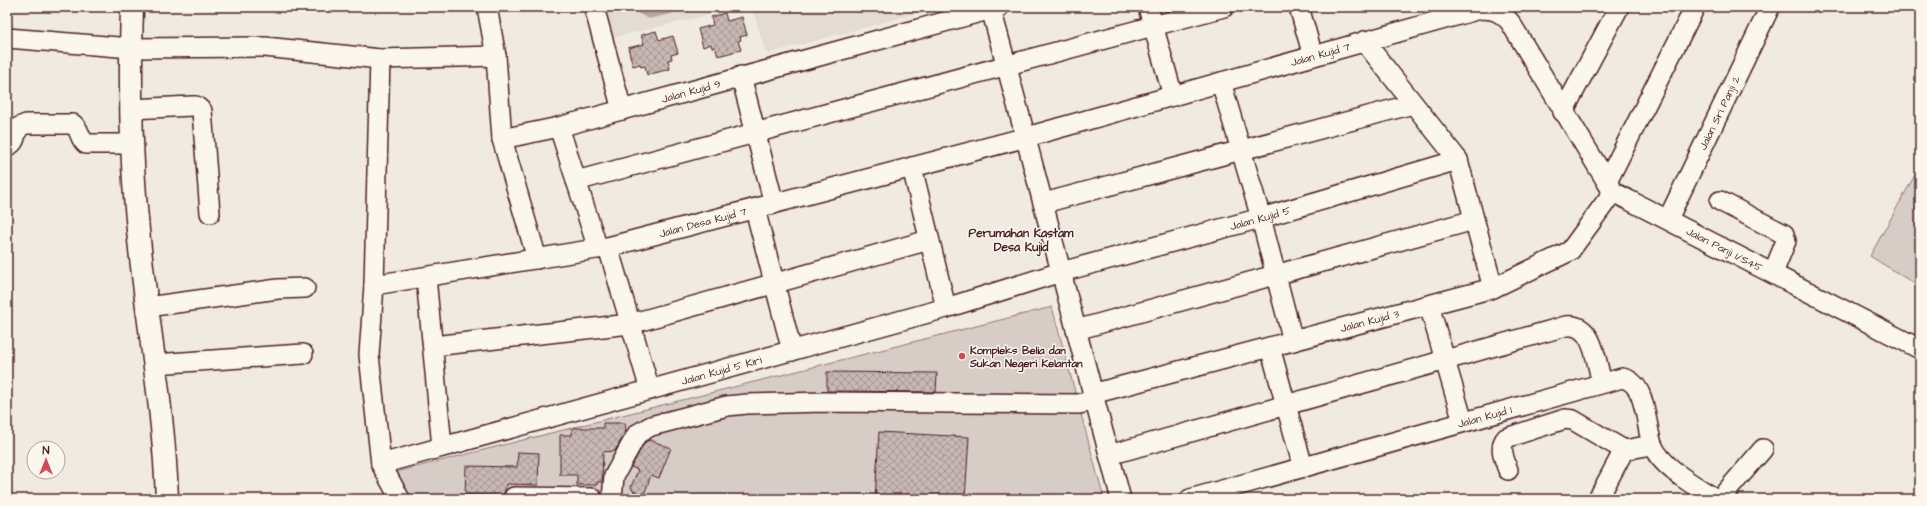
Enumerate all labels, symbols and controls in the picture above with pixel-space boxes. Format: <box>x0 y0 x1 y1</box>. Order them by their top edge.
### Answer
street label: Jalan Kujid 7 <box>1289 39 1352 70</box>
street label: Jalan Sri Panji 2 <box>1695 73 1744 152</box>
street label: Jalan Kujid 9 <box>660 76 722 106</box>
street label: Jalan Kujid 5 <box>1228 202 1292 234</box>
street label: Jalan Desa Kujid 7 <box>657 203 748 241</box>
street label: Jalan Panji 1/S45 <box>1684 223 1765 275</box>
district label: Perumahan Kastam Desa Kujid <box>969 225 1074 257</box>
street label: Jalan Kujid 3 <box>1338 306 1401 336</box>
place label: Kompleks Belia dan Sukan Negeri Kelantan <box>969 343 1083 373</box>
marker: Kompleks Belia dan Sukan Negeri Kelantan <box>957 351 967 361</box>
street label: Jalan Kujid 5 Kiri <box>679 352 764 388</box>
street label: Jalan Kujid 1 <box>1456 402 1514 431</box>
north arrow <box>26 440 66 480</box>
text: N <box>43 443 50 458</box>

